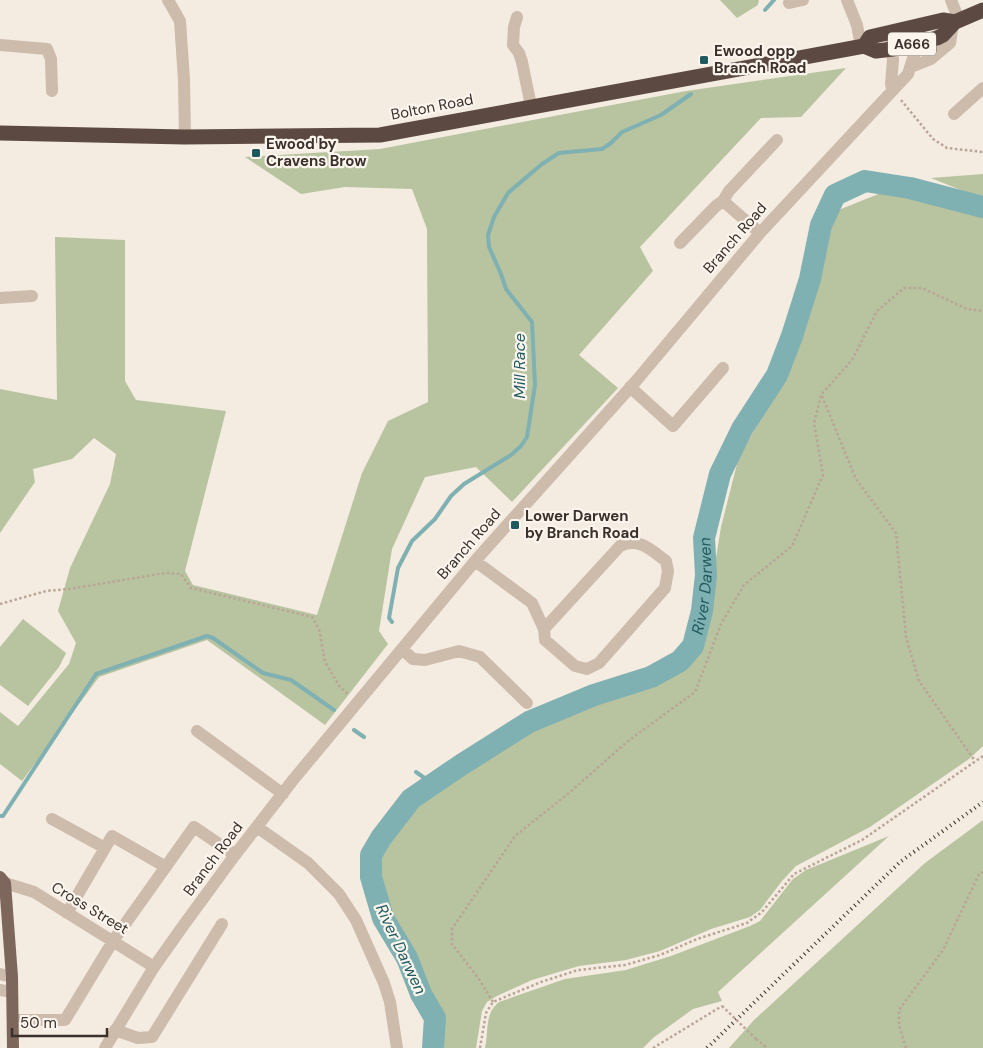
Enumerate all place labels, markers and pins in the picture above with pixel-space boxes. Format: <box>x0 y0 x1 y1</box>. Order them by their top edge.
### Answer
place label: Ewood opp Branch Road <box>714 41 806 78</box>
marker: Ewood opp Branch Road <box>698 54 710 66</box>
place label: Ewood by Cravens Brow <box>266 134 367 171</box>
marker: Ewood by Cravens Brow <box>250 147 262 159</box>
place label: Lower Darwen by Branch Road <box>525 506 639 543</box>
marker: Lower Darwen by Branch Road <box>509 519 521 531</box>

